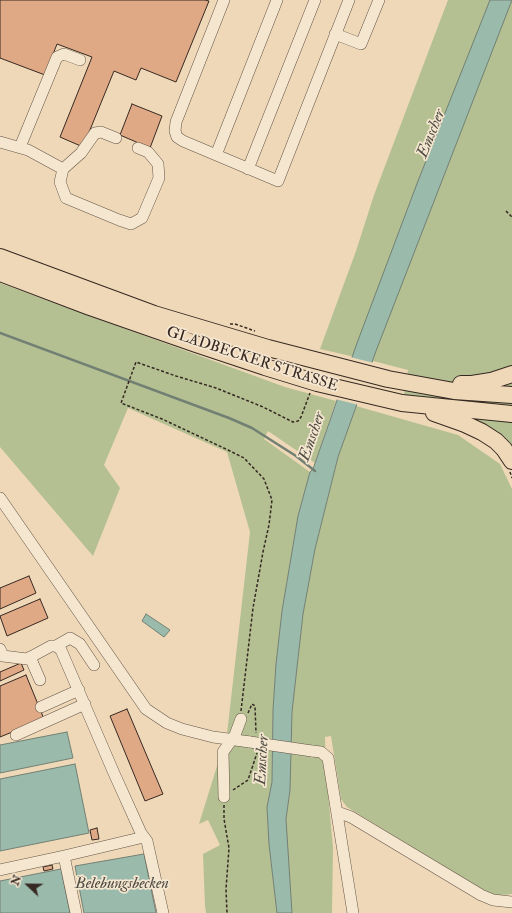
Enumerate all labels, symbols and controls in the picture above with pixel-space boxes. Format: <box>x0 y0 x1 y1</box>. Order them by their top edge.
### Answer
water label: Emscher <box>414 107 450 161</box>
street label: GLADBECKER STRASSE <box>164 324 340 396</box>
water label: Emscher <box>296 410 330 464</box>
water label: Emscher <box>252 734 274 786</box>
north arrow <box>8 865 48 905</box>
text: N <box>9 873 24 887</box>
water label: Belebungsbecken <box>75 875 169 895</box>

